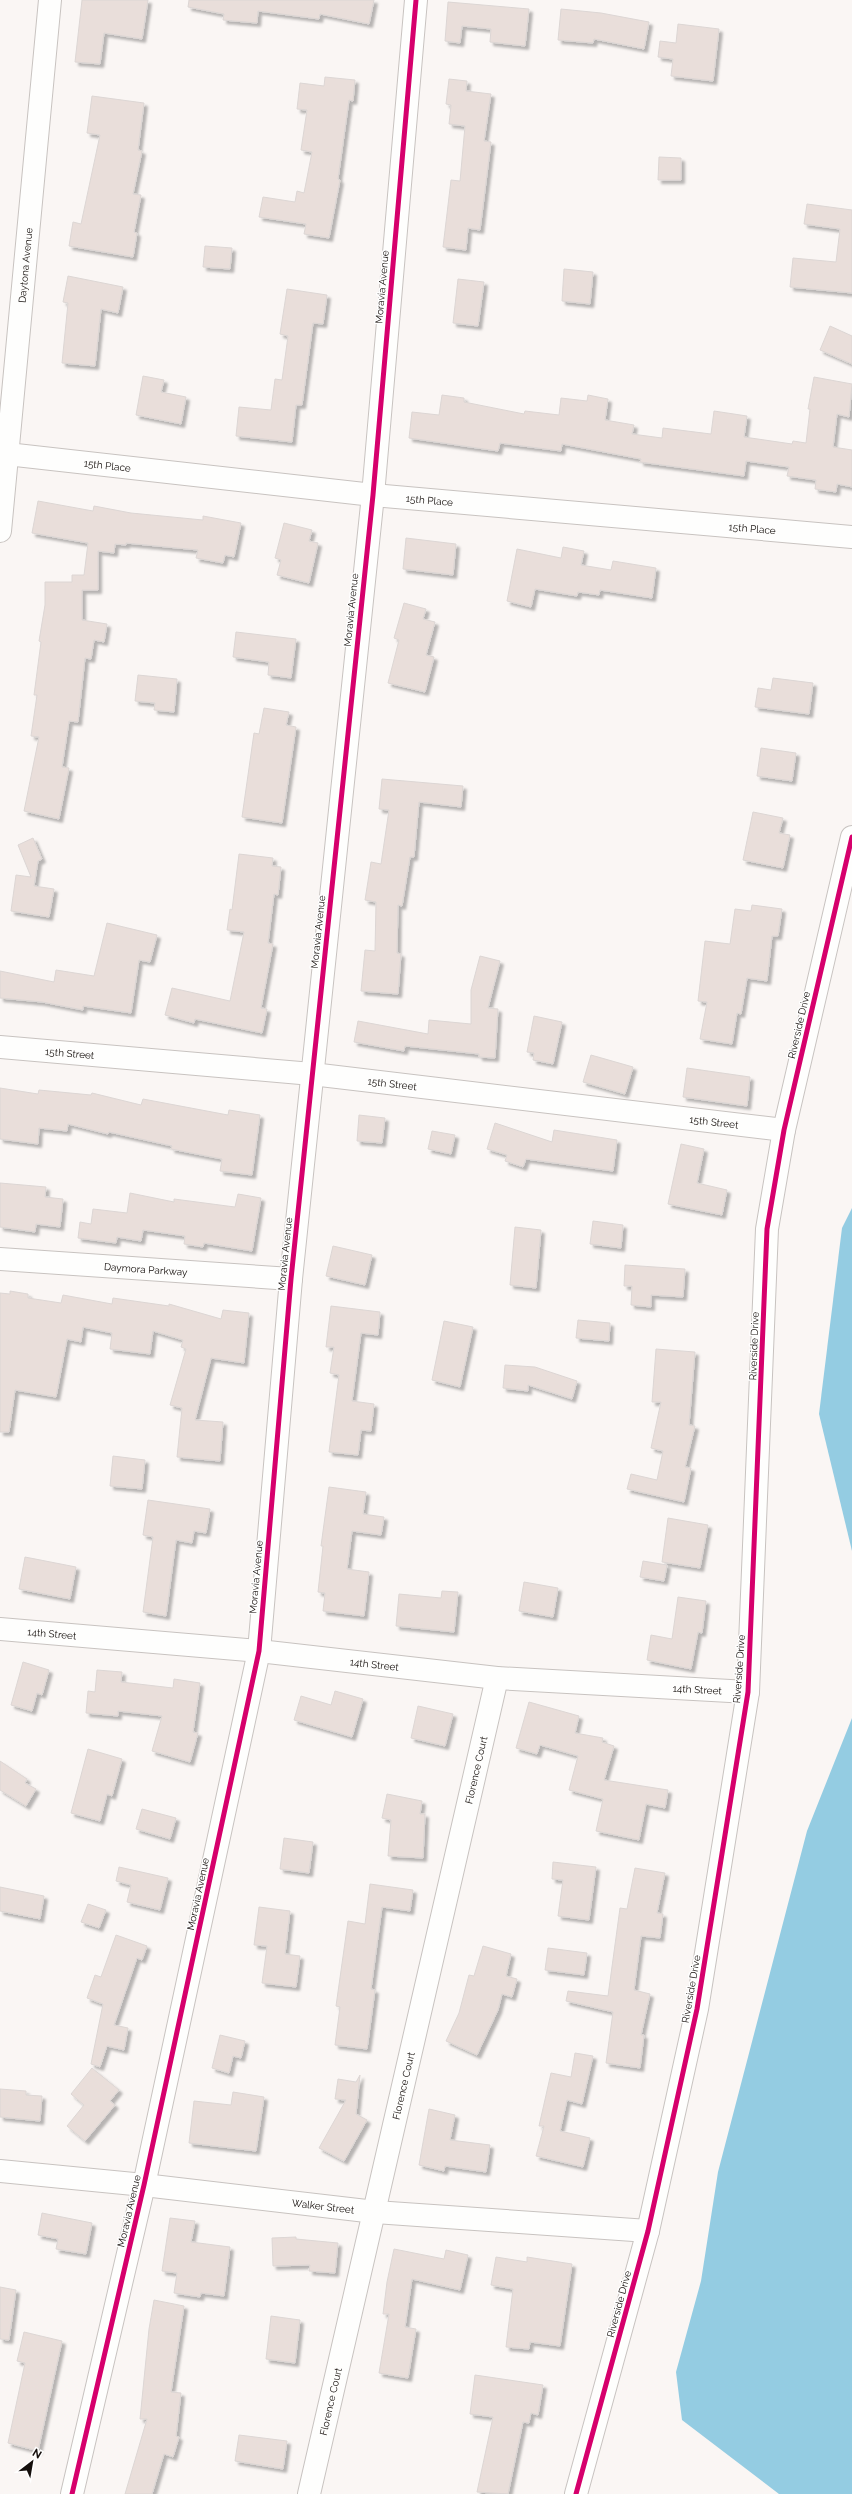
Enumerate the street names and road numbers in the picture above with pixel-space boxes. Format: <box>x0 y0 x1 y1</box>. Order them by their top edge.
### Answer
street label: Daytona Avenue <box>16 227 34 303</box>
street label: Moravia Avenue <box>373 250 391 324</box>
street label: 15th Place <box>83 457 132 473</box>
street label: 15th Place <box>405 492 454 508</box>
street label: 15th Place <box>728 521 776 536</box>
street label: Moravia Avenue <box>342 573 360 647</box>
street label: Moravia Avenue <box>309 895 327 969</box>
street label: Riverside Drive <box>786 990 812 1060</box>
street label: 15th Street <box>45 1045 95 1061</box>
street label: 15th Street <box>367 1075 418 1092</box>
street label: 15th Street <box>689 1113 740 1130</box>
street label: Moravia Avenue <box>276 1217 294 1291</box>
street label: Daymora Parkway <box>104 1261 188 1277</box>
street label: Riverside Drive <box>747 1311 761 1381</box>
street label: Moravia Avenue <box>247 1540 265 1614</box>
street label: 14th Street <box>27 1626 77 1641</box>
street label: Riverside Drive <box>731 1634 747 1704</box>
street label: 14th Street <box>349 1656 400 1672</box>
street label: 14th Street <box>672 1682 723 1696</box>
street label: Florence Court <box>463 1734 489 1805</box>
street label: Moravia Avenue <box>185 1857 211 1931</box>
street label: Riverside Drive <box>680 1954 702 2024</box>
street label: Florence Court <box>390 2050 416 2121</box>
street label: Moravia Avenue <box>115 2174 143 2248</box>
street label: Walker Street <box>291 2197 355 2215</box>
street label: Riverside Drive <box>605 2269 633 2339</box>
street label: Florence Court <box>317 2366 344 2436</box>

